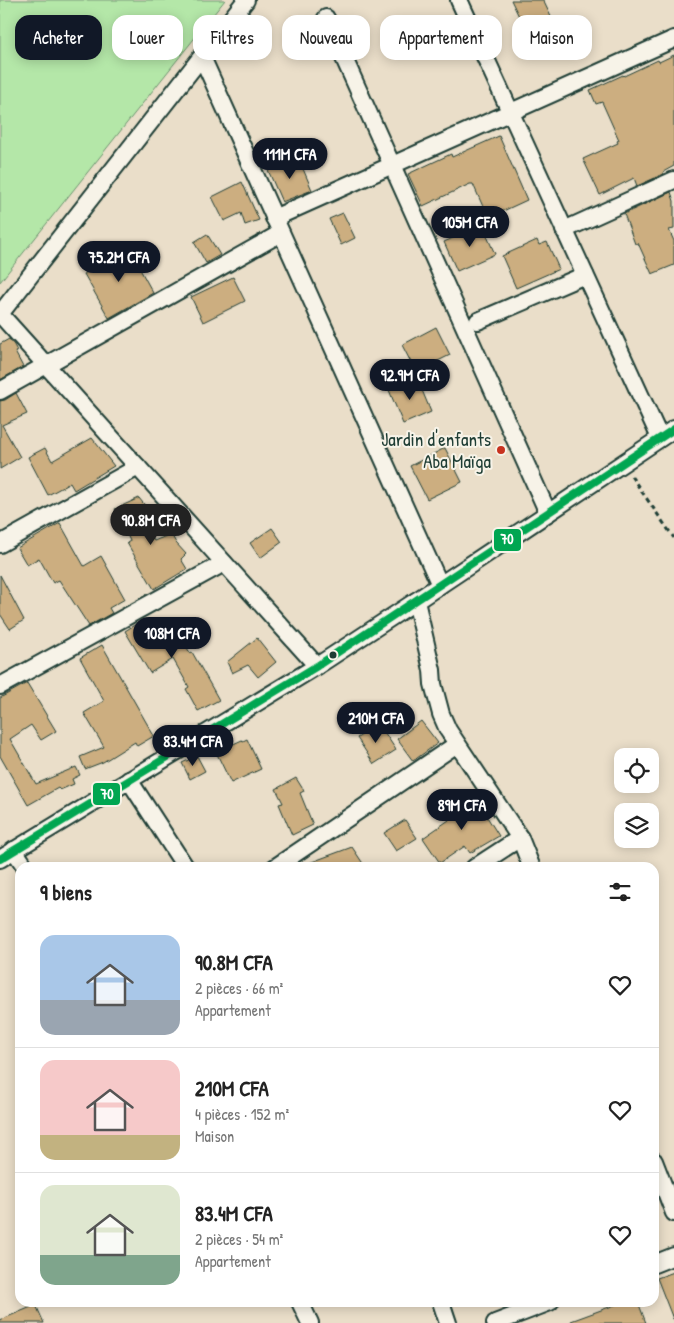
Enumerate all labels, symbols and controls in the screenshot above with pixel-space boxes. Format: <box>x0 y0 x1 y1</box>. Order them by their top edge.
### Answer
chip: Acheter <box>15 15 102 60</box>
chip: Louer <box>112 15 183 60</box>
chip: Filtres <box>193 15 272 60</box>
chip: Nouveau <box>282 15 370 60</box>
chip: Appartement <box>380 15 502 60</box>
chip: Maison <box>512 15 592 60</box>
pin: 111M CFA <box>238 138 342 180</box>
text: 111M CFA <box>263 143 317 165</box>
pin: 105M CFA <box>418 206 522 248</box>
text: 105M CFA <box>442 211 498 233</box>
pin: 75.2M CFA <box>62 240 176 283</box>
text: 75.2M CFA <box>88 246 150 268</box>
pin: 92.9M CFA <box>353 358 467 401</box>
text: 92.9M CFA <box>381 364 439 386</box>
place label: Jardin d'enfants Aba Maïga <box>381 426 492 474</box>
marker: Jardin d'enfants Aba Maïga <box>495 444 507 456</box>
pin: 90.8M CFA <box>94 504 208 546</box>
text: 90.8M CFA <box>121 509 181 531</box>
line badge: 70 <box>493 528 522 552</box>
text: 70 <box>499 529 514 548</box>
pin: 108M CFA <box>120 616 224 659</box>
text: 108M CFA <box>144 622 200 644</box>
unlabelled marker <box>328 650 338 660</box>
pin: 210M CFA <box>324 702 428 744</box>
text: 210M CFA <box>348 707 404 729</box>
pin: 83.4M CFA <box>136 724 250 767</box>
text: 83.4M CFA <box>163 730 223 752</box>
map controls <box>614 748 659 848</box>
button: locate <box>614 748 659 793</box>
line badge: 70 <box>92 782 121 806</box>
text: 70 <box>99 784 114 803</box>
pin: 89M CFA <box>416 788 508 831</box>
text: 89M CFA <box>438 794 486 816</box>
button: layers <box>614 803 659 848</box>
text: 9 biens <box>40 878 92 907</box>
icon: filters <box>606 878 634 906</box>
text: 90.8M CFA <box>195 948 273 977</box>
icon: home <box>80 955 140 1015</box>
icon: heart <box>606 971 634 999</box>
text: 2 pièces · 66 m² <box>195 977 283 999</box>
text: Appartement <box>195 999 271 1021</box>
text: 210M CFA <box>195 1074 269 1103</box>
icon: home <box>80 1080 140 1140</box>
icon: heart <box>606 1096 634 1124</box>
text: 4 pièces · 152 m² <box>195 1103 289 1125</box>
text: Maison <box>195 1125 234 1147</box>
text: 83.4M CFA <box>195 1199 273 1228</box>
icon: home <box>80 1205 140 1265</box>
icon: heart <box>606 1221 634 1249</box>
text: 2 pièces · 54 m² <box>195 1228 283 1250</box>
text: Appartement <box>195 1250 271 1272</box>

